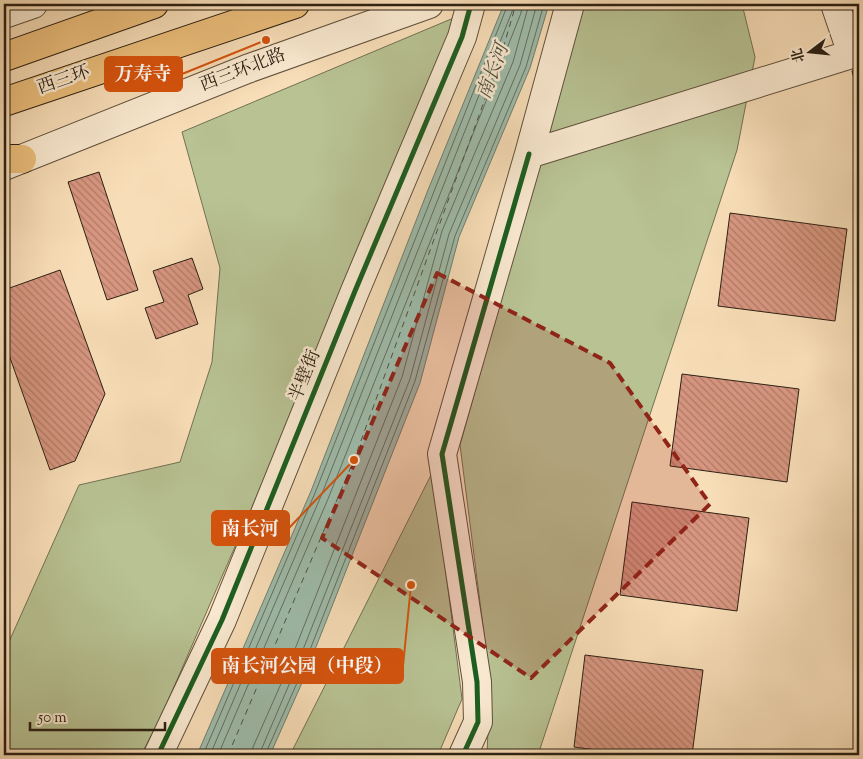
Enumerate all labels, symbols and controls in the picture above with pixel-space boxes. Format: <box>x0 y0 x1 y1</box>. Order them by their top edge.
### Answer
north arrow <box>786 28 836 78</box>
water label: 南长河 <box>472 38 517 103</box>
street label: 西三环北路 <box>196 43 290 99</box>
text: 北 <box>788 46 811 65</box>
callout: 万寿寺 <box>105 57 182 91</box>
street label: 西三环 <box>34 60 94 102</box>
text: 万寿寺 <box>114 62 172 89</box>
street label: 半壁街 <box>284 346 328 406</box>
callout: 南长河 <box>212 511 289 545</box>
text: 南长河 <box>221 517 279 544</box>
callout: 南长河公园（中段） <box>212 649 403 683</box>
text: 南长河公园（中段） <box>221 654 393 681</box>
scale bar <box>30 699 165 731</box>
text: 50 m <box>37 708 67 729</box>

